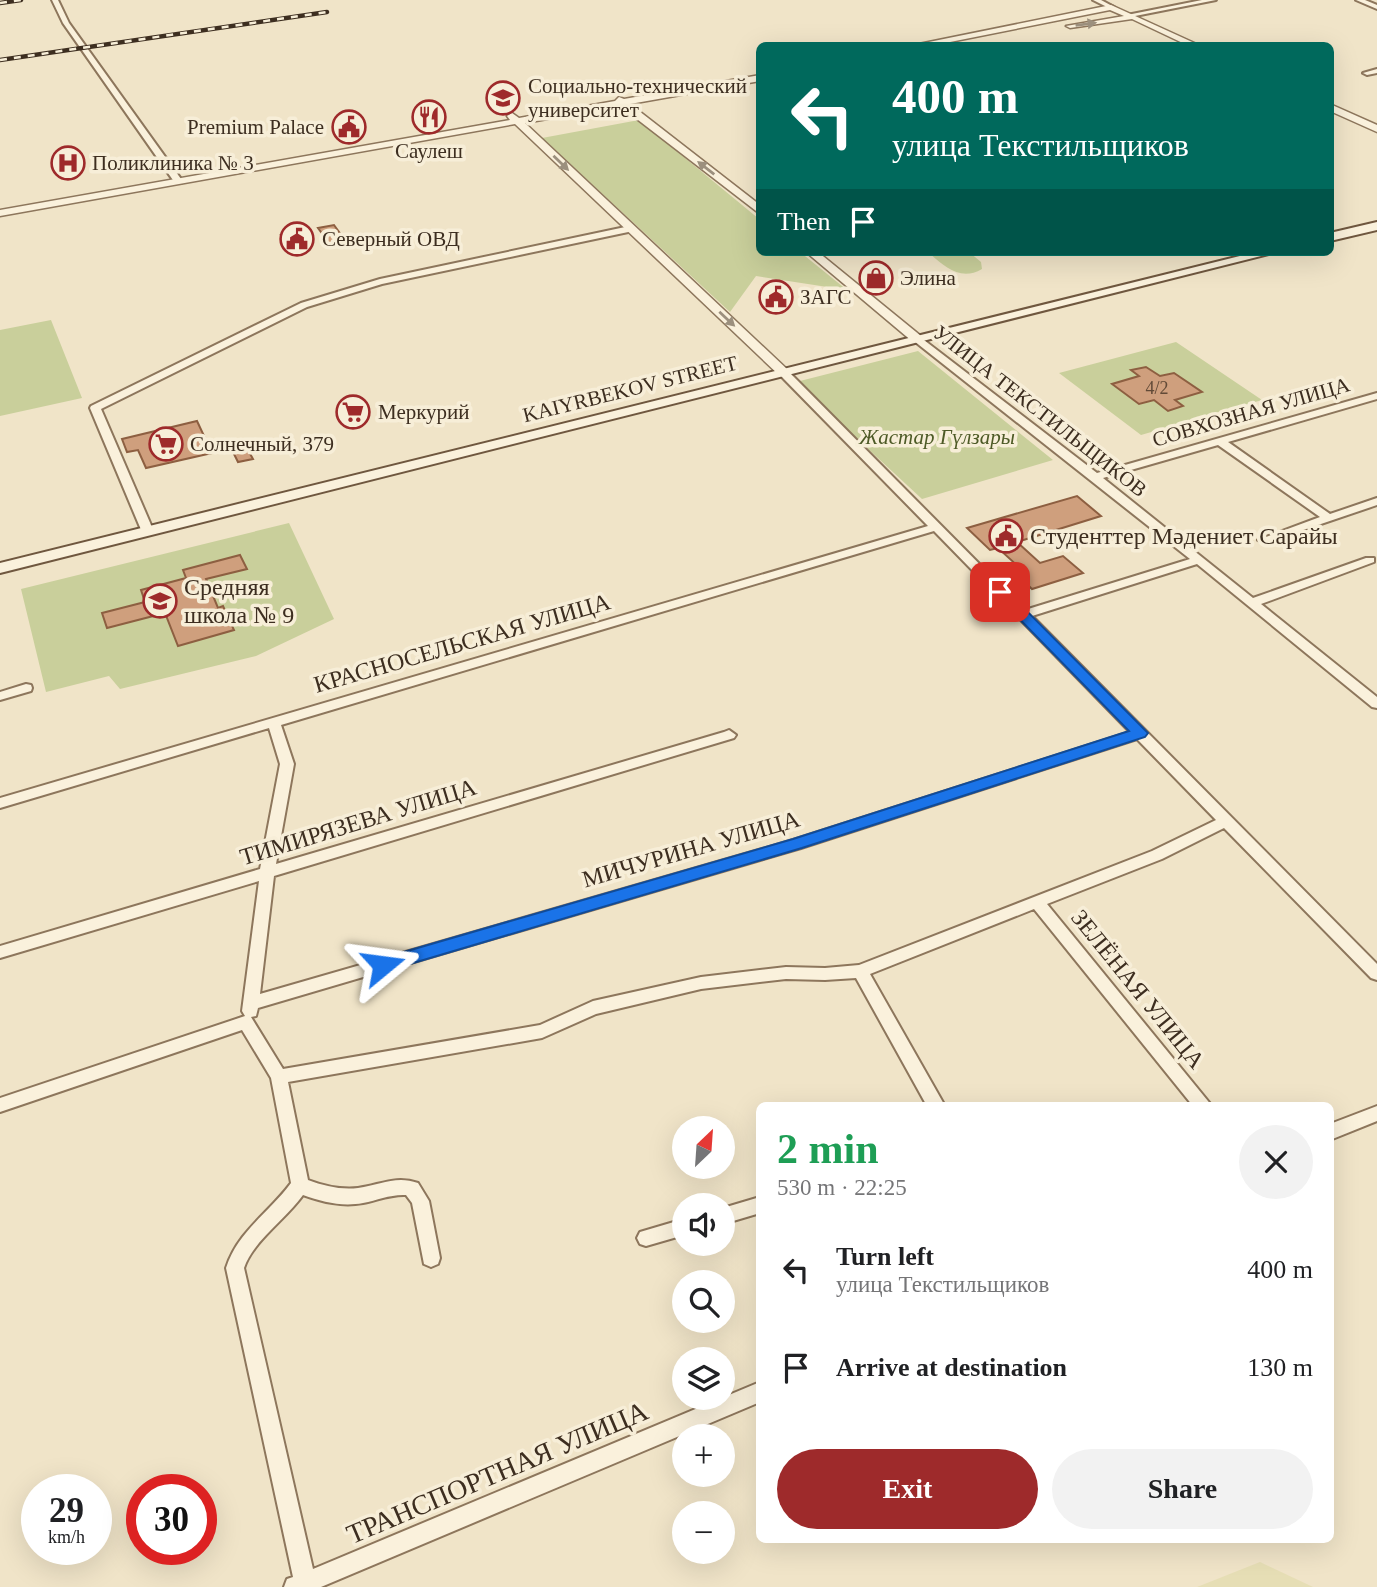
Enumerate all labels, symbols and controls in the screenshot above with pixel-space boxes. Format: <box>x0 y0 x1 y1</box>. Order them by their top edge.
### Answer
one-way arrow <box>1075 18 1097 29</box>
text: 400 m <box>892 69 1019 124</box>
icon: left <box>777 70 868 161</box>
place label: Социально-технический университет <box>528 74 747 122</box>
school or university icon: Социально-технический университет <box>484 79 522 117</box>
restaurant icon: Саулеш <box>410 98 448 136</box>
public building icon: Premium Palace <box>330 108 368 146</box>
place label: Premium Palace <box>187 115 324 139</box>
text: улица Текстильщиков <box>892 127 1189 163</box>
place label: Саулеш <box>395 139 463 163</box>
hospital icon: Поликлиника № 3 <box>49 144 87 182</box>
place label: Поликлиника № 3 <box>92 151 254 175</box>
one-way arrow <box>552 155 569 171</box>
one-way arrow <box>697 162 715 176</box>
icon: arrive <box>844 203 882 241</box>
text: Then <box>777 207 830 236</box>
public building icon: Северный ОВД <box>278 220 316 258</box>
place label: Северный ОВД <box>322 227 460 251</box>
shop icon: Элина <box>857 259 895 297</box>
place label: Элина <box>900 266 957 290</box>
public building icon: ЗАГС <box>757 278 795 316</box>
place label: ЗАГС <box>800 285 852 309</box>
one-way arrow <box>718 311 735 327</box>
street label: УЛИЦА ТЕКСТИЛЬЩИКОВ <box>929 320 1151 502</box>
street label: KAIYRBEKOV STREET <box>520 351 740 427</box>
street label: СОВХОЗНАЯ УЛИЦА <box>1150 372 1353 452</box>
house number: 4/2 <box>1145 378 1169 398</box>
supermarket icon: Меркурий <box>334 393 372 431</box>
place label: Меркурий <box>378 400 470 424</box>
supermarket icon: Солнечный, 379 <box>147 425 185 463</box>
park label: Жастар Гүлзары <box>858 425 1015 449</box>
place label: Солнечный, 379 <box>190 432 334 456</box>
public building icon: Студенттер Мәдениет Сарайы <box>987 517 1025 555</box>
place label: Студенттер Мәдениет Сарайы <box>1030 523 1338 549</box>
pin <box>970 562 1030 622</box>
icon: arrive <box>981 573 1019 611</box>
place label: Средняя школа № 9 <box>184 574 294 628</box>
school or university icon: Средняя школа № 9 <box>141 582 179 620</box>
street label: КРАСНОСЕЛЬСКАЯ УЛИЦА <box>311 588 614 698</box>
street label: ТИМИРЯЗЕВА УЛИЦА <box>237 773 480 870</box>
street label: МИЧУРИНА УЛИЦА <box>579 805 803 893</box>
street label: ЗЕЛЁНАЯ УЛИЦА <box>1066 904 1210 1074</box>
position arrow <box>346 928 420 1002</box>
north arrow <box>672 1116 735 1180</box>
map controls <box>672 1116 735 1564</box>
button: close <box>1239 1125 1313 1199</box>
text: 2 min <box>777 1126 879 1172</box>
text: 530 m · 22:25 <box>777 1175 907 1200</box>
button: sound <box>672 1193 735 1256</box>
text: Turn left <box>836 1242 934 1271</box>
icon: left <box>777 1251 815 1289</box>
text: 400 m <box>1247 1255 1313 1284</box>
button: search <box>672 1270 735 1333</box>
text: улица Текстильщиков <box>836 1272 1049 1297</box>
button: layers <box>672 1347 735 1410</box>
icon: arrive <box>777 1349 815 1387</box>
text: Arrive at destination <box>836 1353 1067 1382</box>
text: 130 m <box>1247 1353 1313 1382</box>
street label: ТРАНСПОРТНАЯ УЛИЦА <box>342 1395 653 1550</box>
button: + <box>672 1424 735 1487</box>
button: Exit <box>777 1449 1038 1529</box>
button: Share <box>1052 1449 1313 1529</box>
speed limit sign: 30 <box>126 1474 217 1565</box>
text: 29 <box>49 1491 84 1530</box>
button: − <box>672 1501 735 1564</box>
text: km/h <box>48 1527 85 1547</box>

